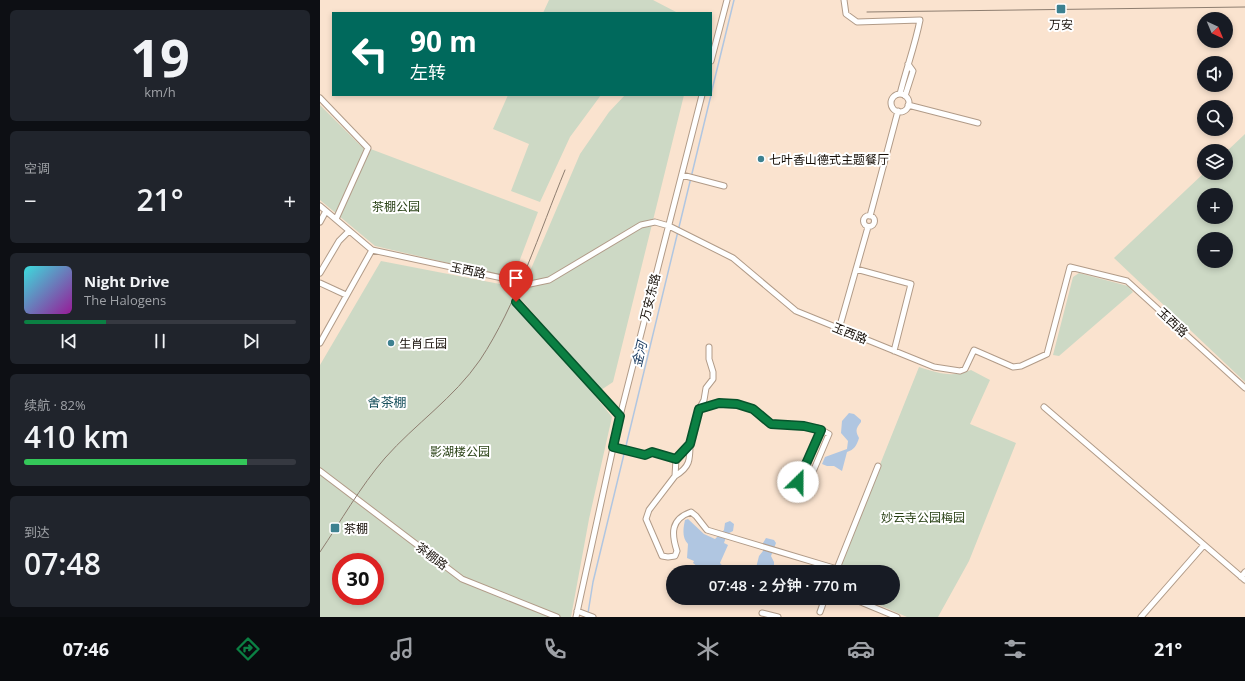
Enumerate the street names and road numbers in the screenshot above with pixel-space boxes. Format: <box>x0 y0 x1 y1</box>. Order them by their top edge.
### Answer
street label: 玉西路 <box>449 258 487 282</box>
street label: 万安东路 <box>636 272 664 322</box>
street label: 玉西路 <box>1154 304 1192 340</box>
street label: 玉西路 <box>830 318 870 348</box>
street label: 茶棚路 <box>413 538 451 574</box>

